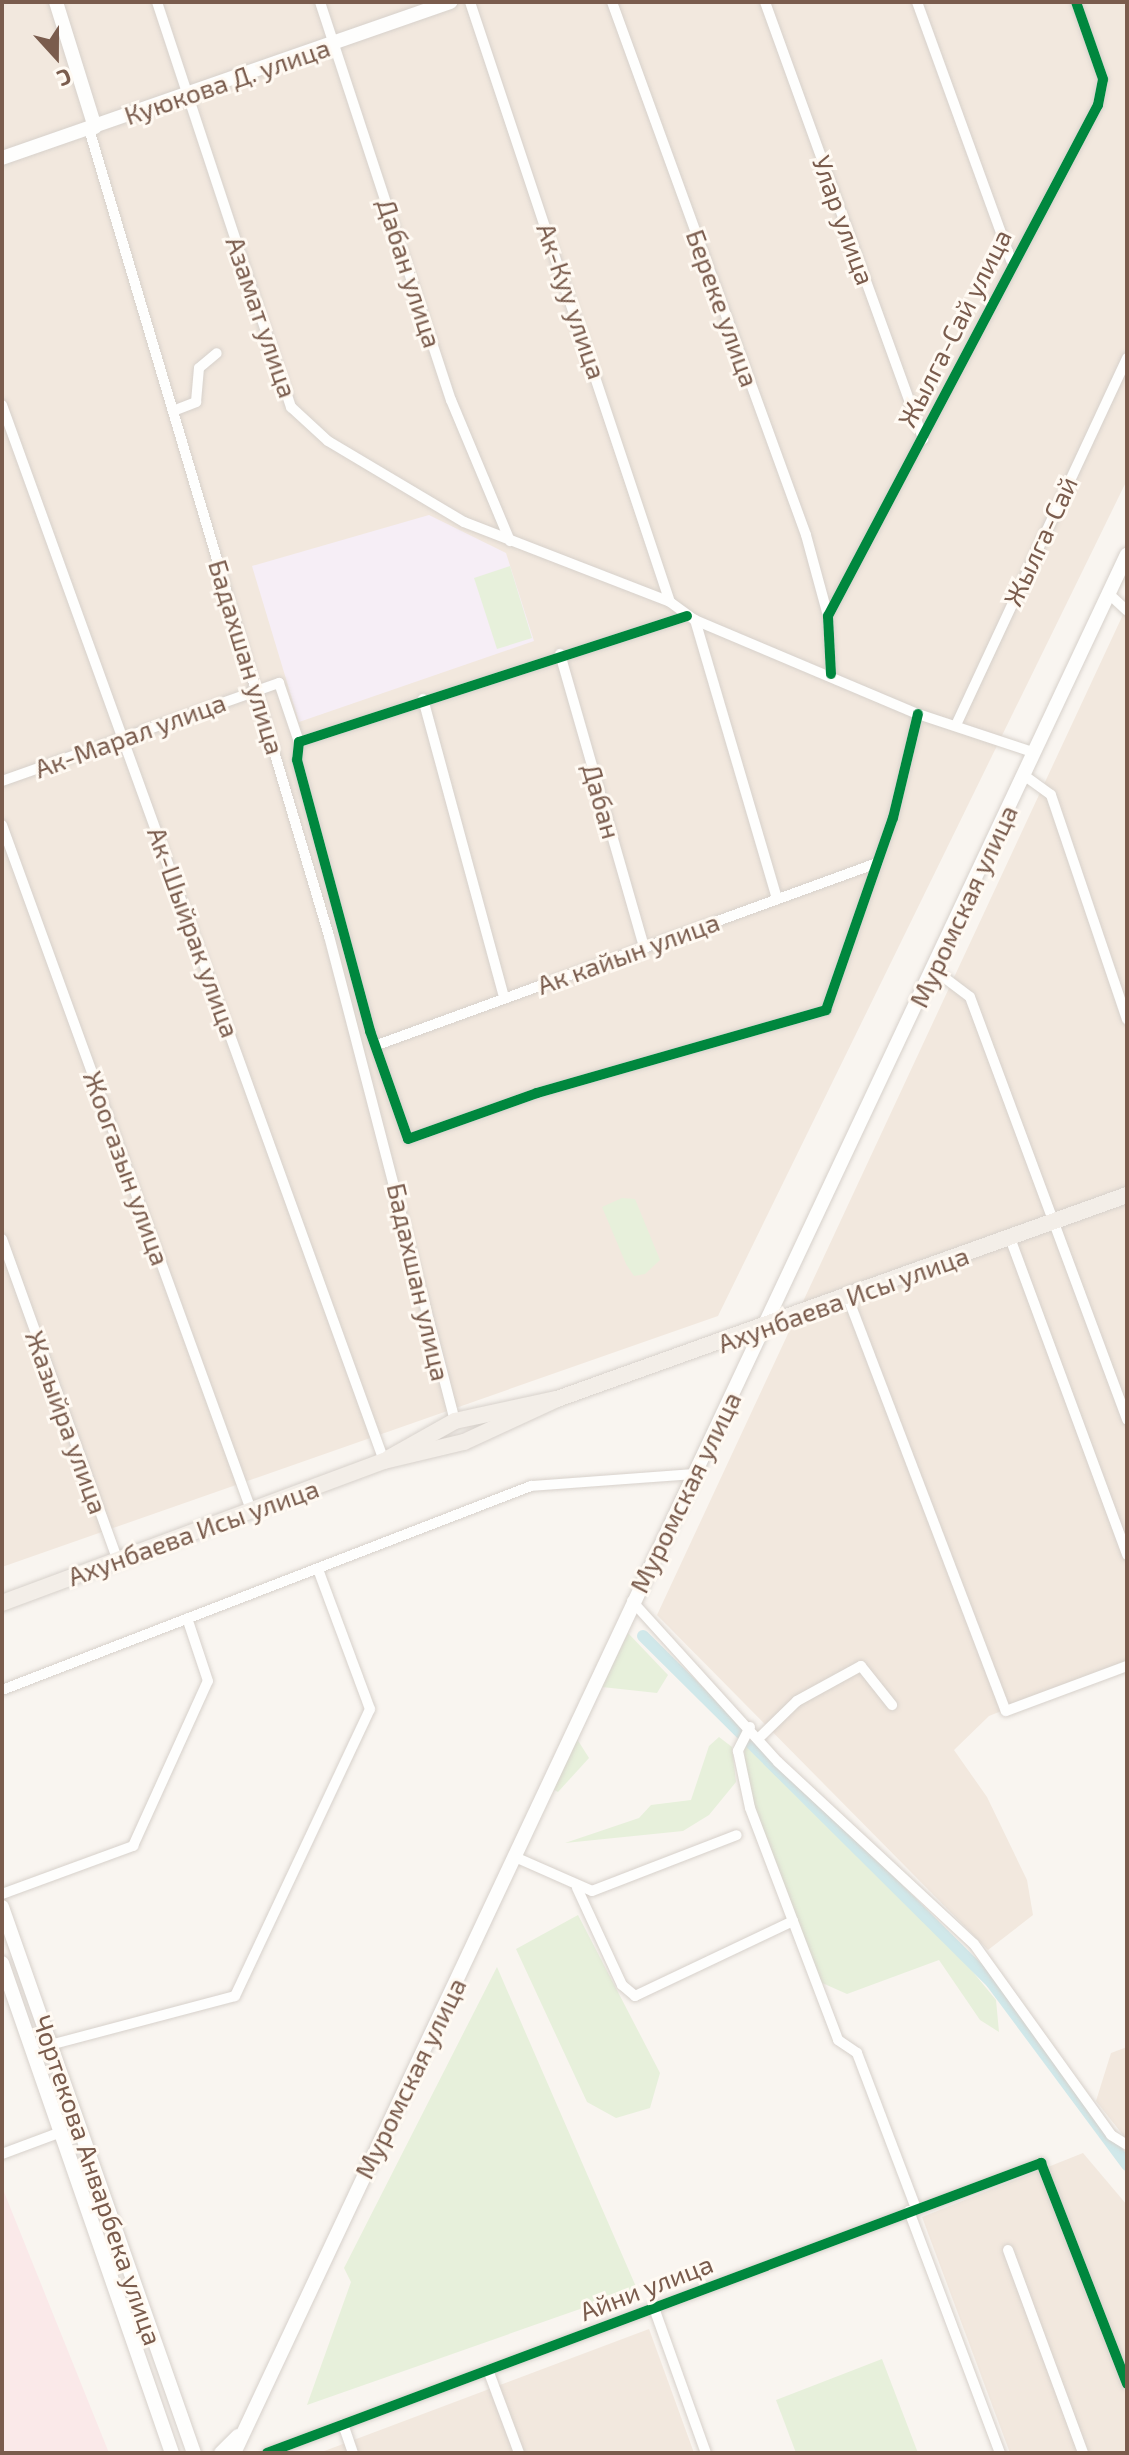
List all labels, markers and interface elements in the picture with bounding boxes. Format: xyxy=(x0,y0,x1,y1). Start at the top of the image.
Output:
north arrow xyxy=(16,16,96,96)
street label: Куюкова Д. улица xyxy=(120,31,334,131)
text: С xyxy=(54,64,75,93)
street label: Улар улица xyxy=(806,151,882,289)
street label: Дабан улица xyxy=(371,194,449,352)
street label: Ак-Куу улица xyxy=(531,219,613,383)
street label: Жылга-Сай улица xyxy=(891,224,1017,432)
street label: Береке улица xyxy=(680,225,766,391)
street label: Азамат улица xyxy=(220,232,304,402)
street label: Жылга-Сай xyxy=(996,471,1084,611)
street label: Бадахшан улица xyxy=(203,556,291,758)
street label: Ак-Марал улица xyxy=(30,686,230,784)
street label: Дабан xyxy=(576,760,628,842)
street label: Муромская улица xyxy=(902,800,1024,1012)
street label: Ак-Шыйрак улица xyxy=(141,823,247,1041)
street label: Ак кайын улица xyxy=(533,906,723,1000)
street label: Жоогазын улица xyxy=(77,1067,177,1269)
street label: Бадахшан улица xyxy=(381,1180,457,1384)
street label: Ахунбаева Исы улица xyxy=(713,1239,973,1359)
street label: Жазыйра улица xyxy=(19,1326,115,1518)
street label: Муромская улица xyxy=(623,1386,747,1598)
street label: Ахунбаева Исы улица xyxy=(63,1472,323,1592)
street label: Муромская улица xyxy=(348,1972,472,2184)
street label: Чортекова Анварбека улица xyxy=(27,2011,169,2349)
street label: Айни улица xyxy=(575,2247,717,2327)

